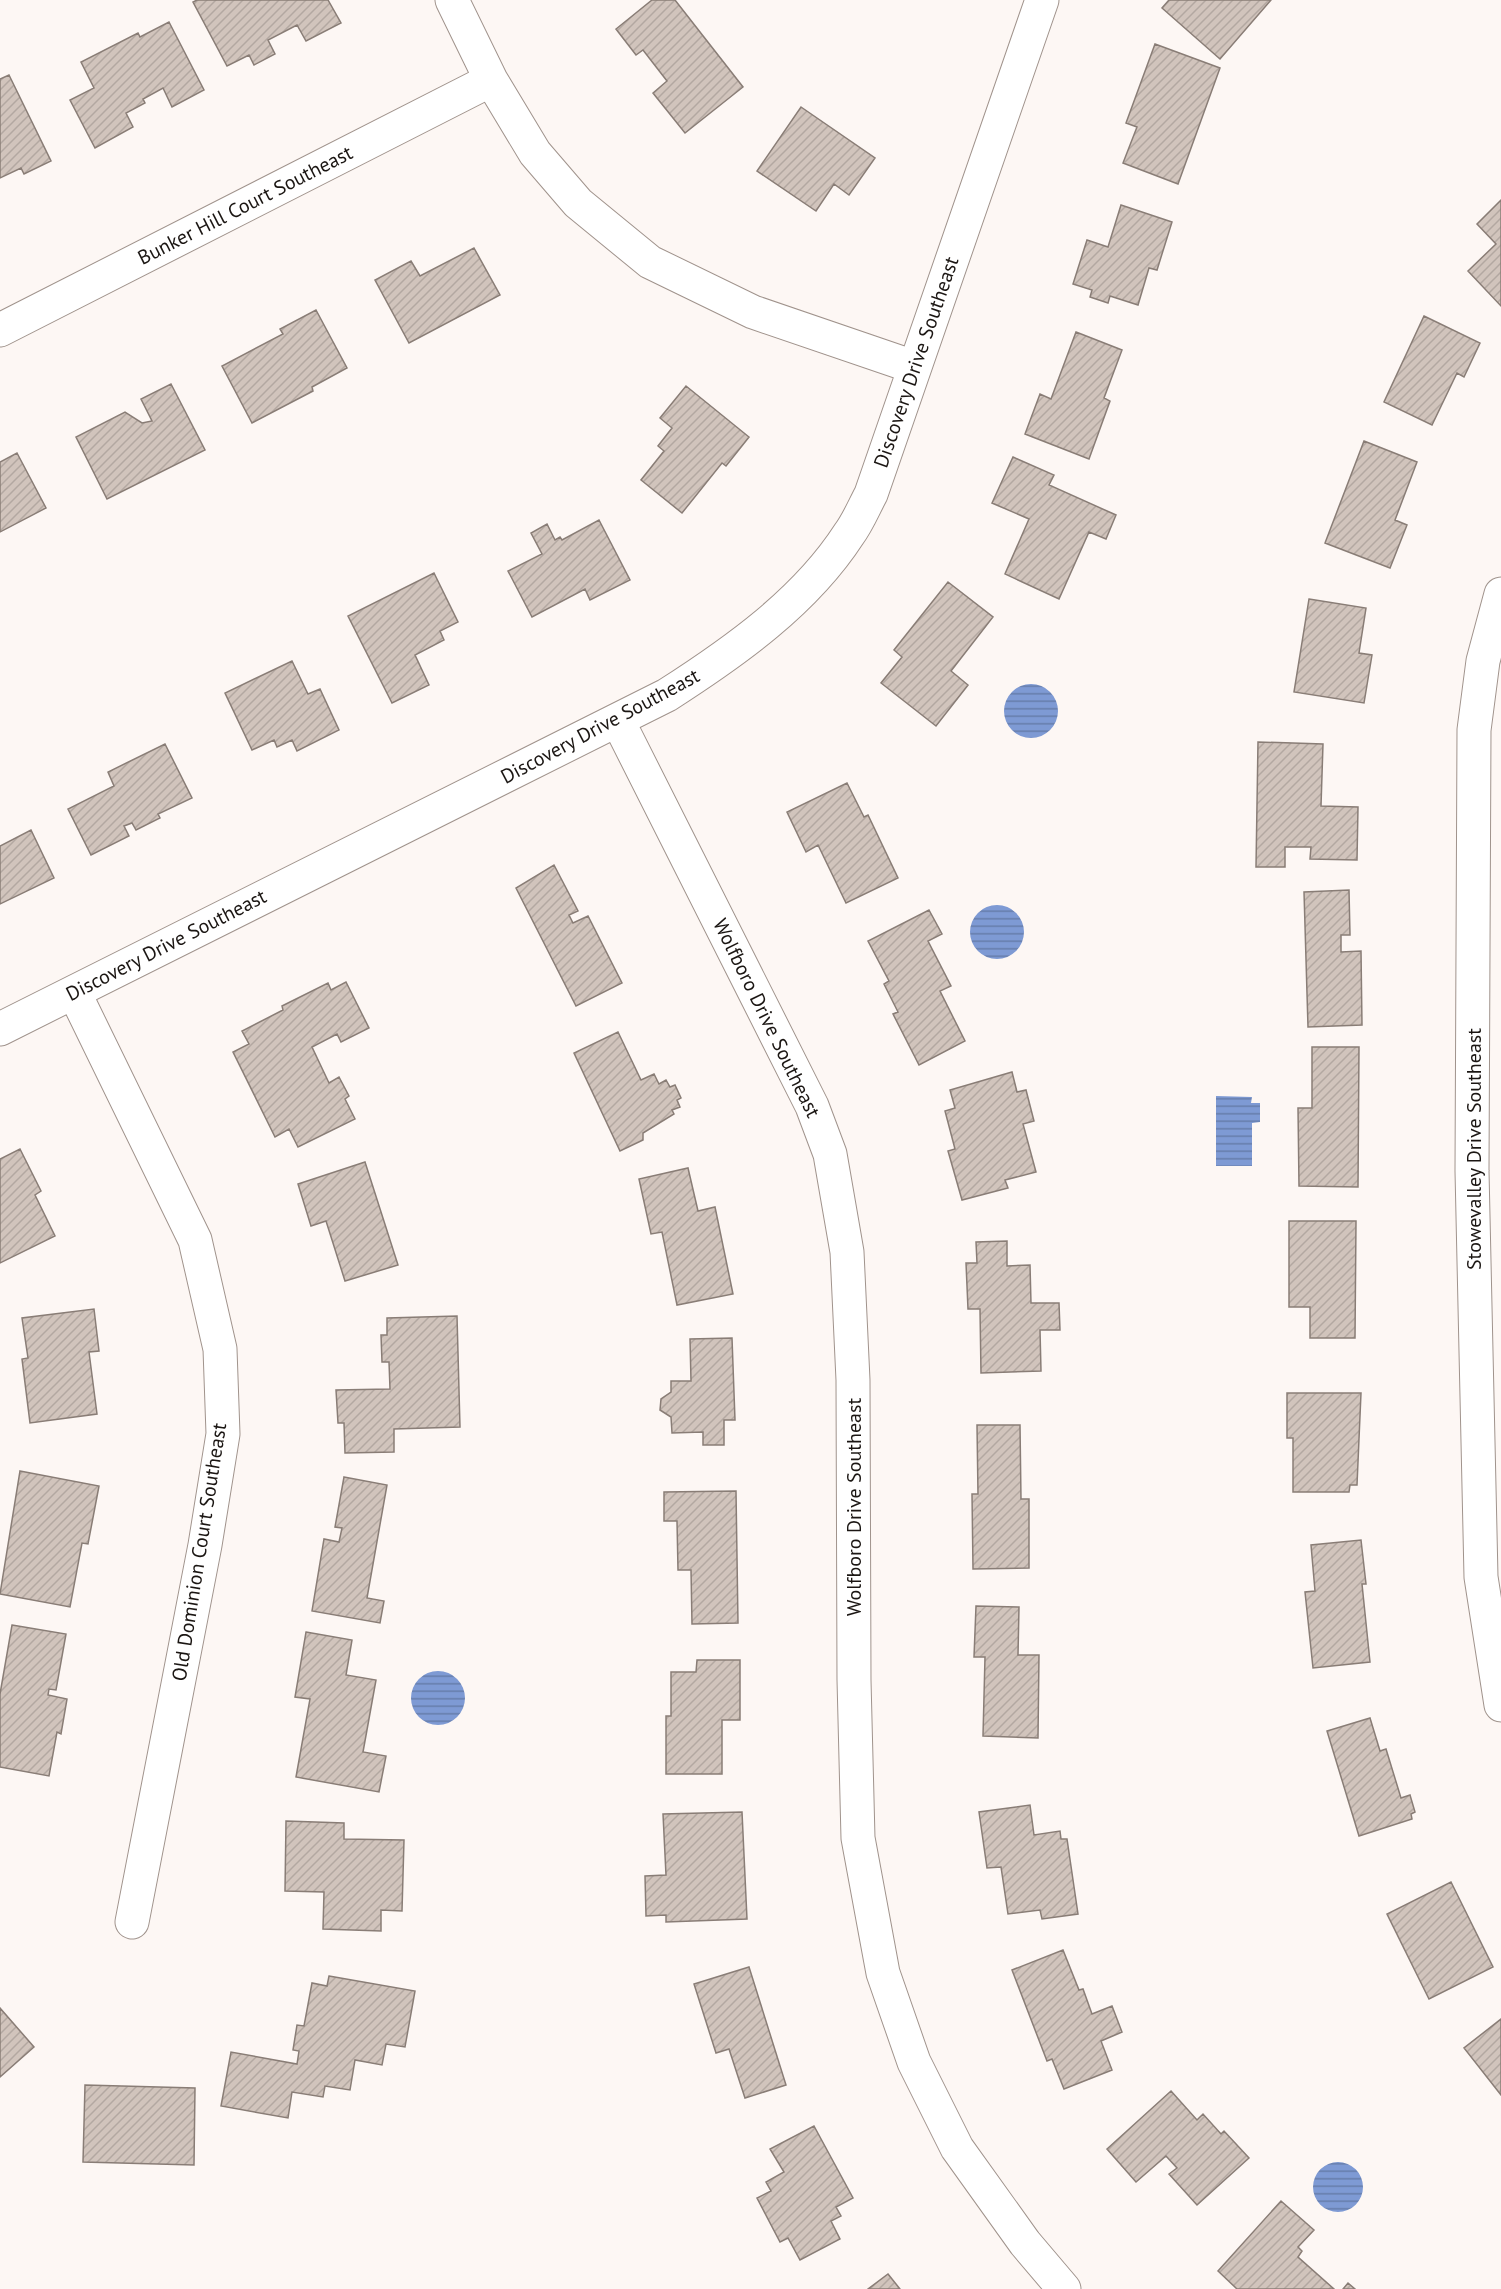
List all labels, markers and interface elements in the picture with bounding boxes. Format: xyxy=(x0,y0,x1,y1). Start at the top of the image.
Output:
street label: Bunker Hill Court Southeast xyxy=(133,139,357,271)
street label: Discovery Drive Southeast xyxy=(868,253,964,471)
street label: Discovery Drive Southeast xyxy=(496,662,704,789)
street label: Discovery Drive Southeast xyxy=(61,883,271,1007)
street label: Wolfboro Drive Southeast xyxy=(707,914,827,1122)
street label: Stowevalley Drive Southeast xyxy=(1461,1028,1487,1270)
street label: Wolfboro Drive Southeast xyxy=(841,1398,867,1616)
street label: Old Dominion Court Southeast xyxy=(166,1421,232,1683)

